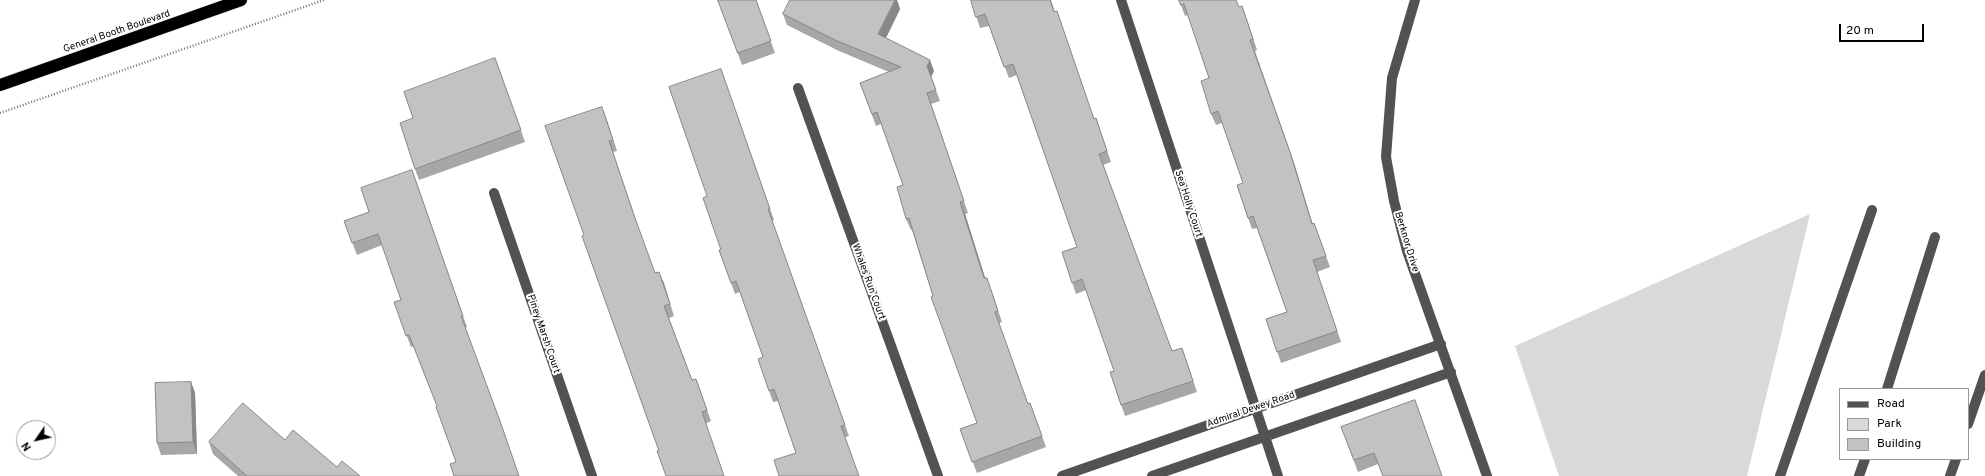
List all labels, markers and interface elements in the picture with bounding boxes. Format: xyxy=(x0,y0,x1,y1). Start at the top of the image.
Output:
street label: General Booth Boulevard xyxy=(62,8,172,56)
scale bar xyxy=(1841,16,1926,42)
text: 20 m xyxy=(1846,23,1874,39)
street label: Sea Holly Court xyxy=(1172,169,1204,239)
street label: Berknor Drive xyxy=(1391,210,1421,274)
street label: Whales Run Court xyxy=(849,242,887,322)
street label: Piney Marsh Court xyxy=(524,293,562,375)
legend xyxy=(1839,388,1969,460)
street label: Admiral Dewey Road xyxy=(1205,389,1297,431)
text: Road xyxy=(1877,396,1905,412)
text: Park xyxy=(1877,416,1902,432)
north arrow xyxy=(16,420,56,460)
text: Building xyxy=(1877,436,1921,452)
text: N xyxy=(19,439,35,453)

